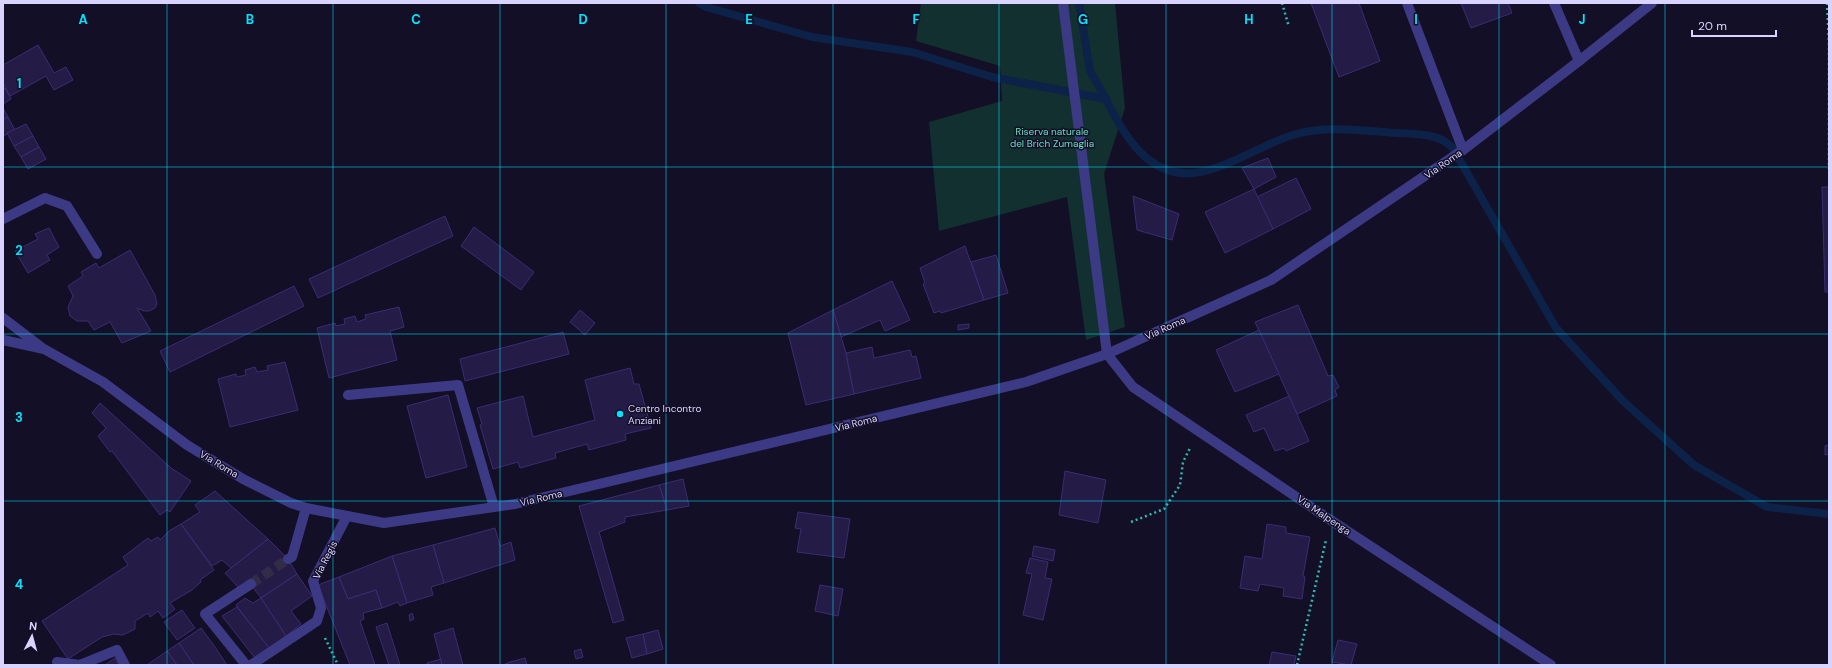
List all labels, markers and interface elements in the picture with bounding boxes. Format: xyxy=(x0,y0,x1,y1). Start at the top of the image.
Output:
text: A xyxy=(78,11,88,28)
text: B xyxy=(246,11,254,28)
text: C xyxy=(411,11,421,28)
text: D xyxy=(578,11,588,28)
text: E xyxy=(745,11,753,28)
text: F xyxy=(912,11,920,28)
text: G xyxy=(1078,11,1088,28)
text: H xyxy=(1244,11,1254,28)
text: I xyxy=(1414,11,1418,28)
text: J xyxy=(1578,11,1586,28)
scale bar xyxy=(1692,12,1776,38)
text: 20 m xyxy=(1698,18,1727,34)
text: 1 xyxy=(17,75,21,92)
park label: Riserva naturale del Brich Zumaglia xyxy=(1010,125,1094,150)
street label: Via Roma xyxy=(1422,146,1464,182)
text: 2 xyxy=(15,242,23,259)
street label: Via Roma xyxy=(1143,313,1187,343)
place label: Centro Incontro Anziani xyxy=(628,402,702,427)
text: 3 xyxy=(15,409,23,426)
marker: Centro Incontro Anziani xyxy=(615,409,625,419)
street label: Via Roma xyxy=(834,411,878,435)
street label: Via Roma xyxy=(197,447,241,481)
street label: Via Roma xyxy=(519,487,563,509)
street label: Via Malpenga xyxy=(1295,492,1353,538)
street label: Via Regis xyxy=(310,539,340,581)
text: 4 xyxy=(15,576,23,593)
north arrow xyxy=(12,616,52,656)
text: N xyxy=(28,619,38,633)

